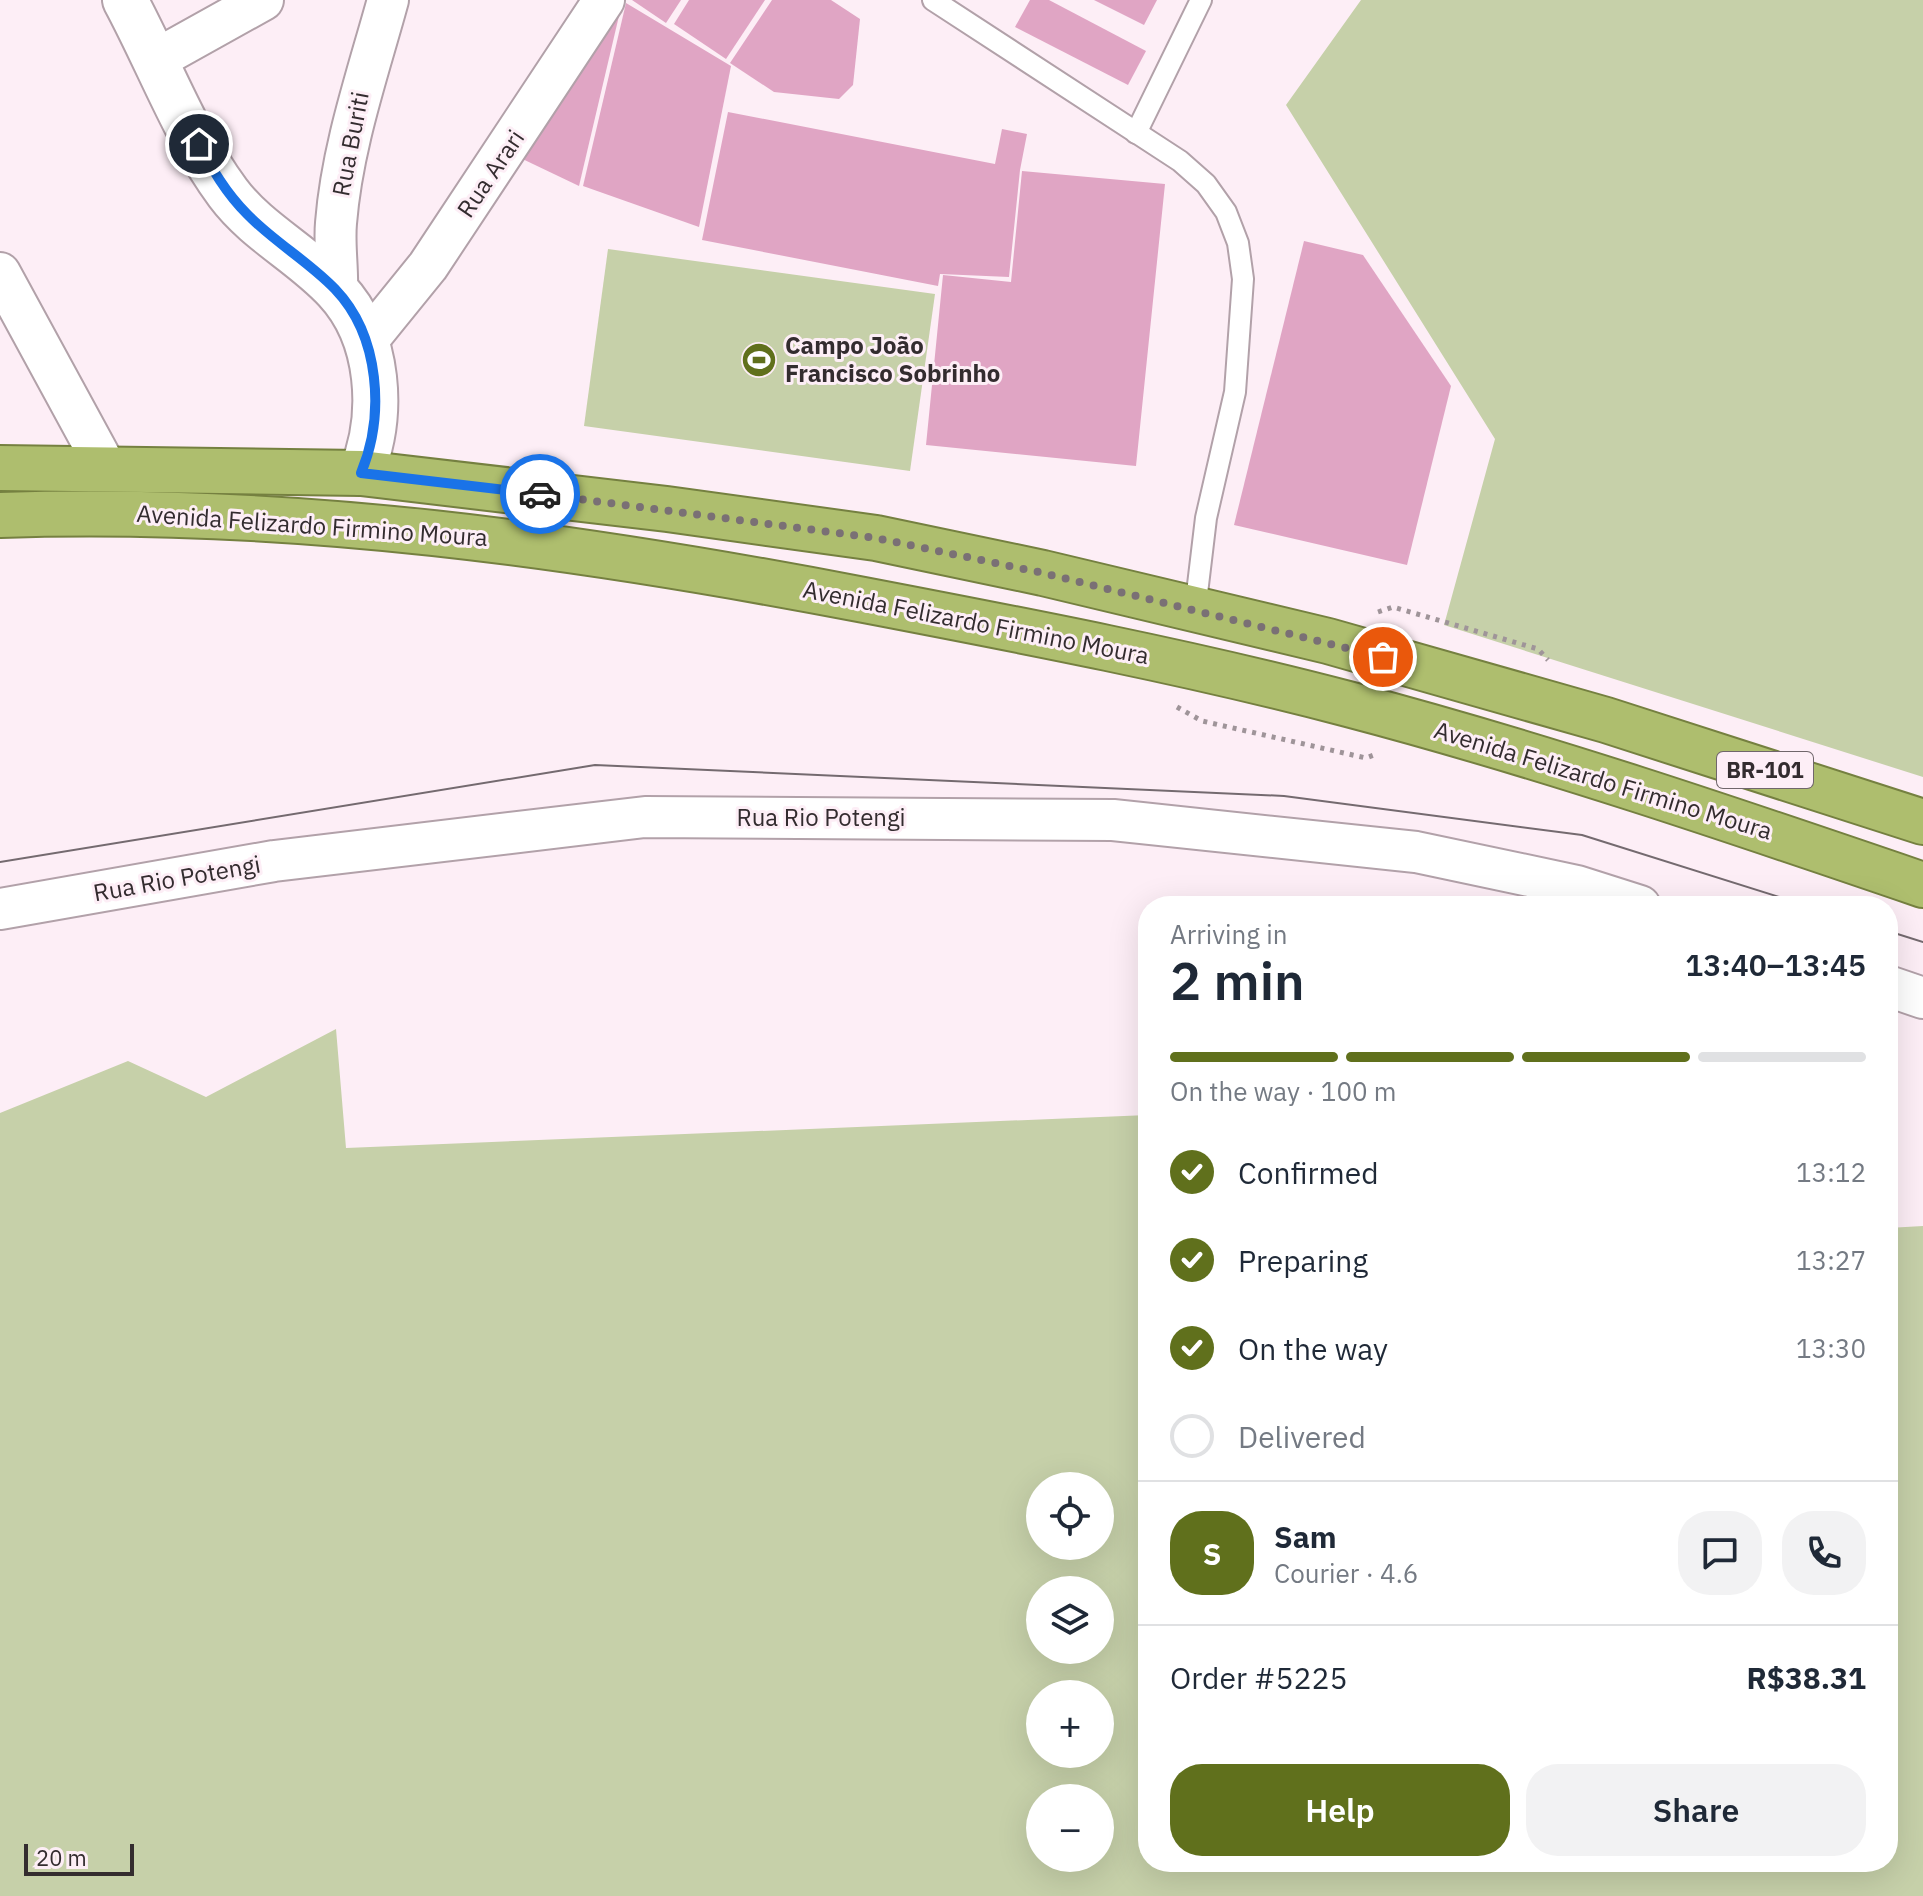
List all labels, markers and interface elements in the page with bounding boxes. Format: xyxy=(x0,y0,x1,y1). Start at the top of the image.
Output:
street label: Rua Buriti xyxy=(324,89,376,199)
pin xyxy=(165,110,233,178)
icon: home xyxy=(177,122,221,166)
street label: Rua Arari xyxy=(449,123,531,224)
place label: Campo João Francisco Sobrinho xyxy=(785,329,1000,389)
sports icon: Campo João Francisco Sobrinho xyxy=(740,341,778,379)
courier xyxy=(500,454,580,534)
icon: car xyxy=(518,472,562,516)
street label: Avenida Felizardo Firmino Moura xyxy=(135,497,489,553)
street label: Avenida Felizardo Firmino Moura xyxy=(800,573,1152,671)
pin xyxy=(1349,623,1417,691)
icon: bag xyxy=(1361,635,1405,679)
street label: Avenida Felizardo Firmino Moura xyxy=(1430,713,1776,847)
road number: BR-101 xyxy=(1717,752,1813,788)
street label: Rua Rio Potengi xyxy=(736,801,906,833)
street label: Rua Rio Potengi xyxy=(91,848,263,908)
text: Arriving in xyxy=(1170,917,1287,951)
text: 13:40–13:45 xyxy=(1685,945,1866,984)
text: 2 min xyxy=(1170,947,1305,1014)
text: On the way · 100 m xyxy=(1170,1074,1396,1108)
icon: check xyxy=(1170,1150,1214,1194)
text: Confirmed xyxy=(1238,1153,1379,1192)
text: 13:12 xyxy=(1796,1155,1866,1189)
icon: check xyxy=(1170,1238,1214,1282)
text: Preparing xyxy=(1238,1241,1368,1280)
text: 13:27 xyxy=(1796,1243,1866,1277)
icon: check xyxy=(1170,1326,1214,1370)
text: On the way xyxy=(1238,1329,1388,1368)
text: 13:30 xyxy=(1796,1331,1866,1365)
text: Delivered xyxy=(1238,1417,1366,1456)
map controls xyxy=(1026,1472,1114,1872)
button: locate xyxy=(1026,1472,1114,1560)
button: chat xyxy=(1678,1511,1762,1595)
button: phone xyxy=(1782,1511,1866,1595)
text: Sam xyxy=(1274,1517,1337,1556)
text: S xyxy=(1203,1534,1221,1573)
text: Courier · 4.6 xyxy=(1274,1556,1418,1590)
button: layers xyxy=(1026,1576,1114,1664)
text: Order #5225 xyxy=(1170,1658,1347,1697)
text: R$38.31 xyxy=(1746,1658,1866,1697)
button: + xyxy=(1026,1680,1114,1768)
button: Help xyxy=(1170,1764,1510,1856)
button: Share xyxy=(1526,1764,1866,1856)
button: − xyxy=(1026,1784,1114,1872)
scale bar xyxy=(24,1840,134,1876)
text: 20 m xyxy=(36,1843,87,1872)

